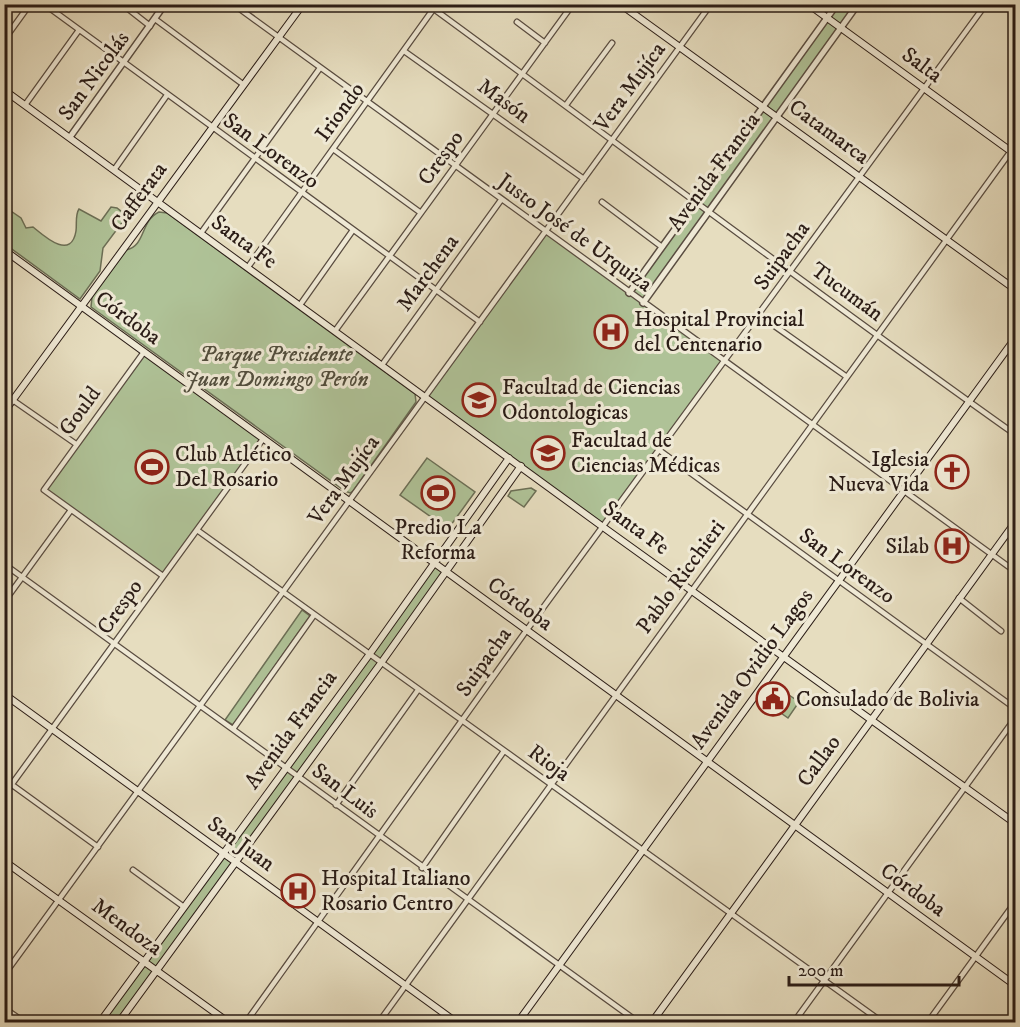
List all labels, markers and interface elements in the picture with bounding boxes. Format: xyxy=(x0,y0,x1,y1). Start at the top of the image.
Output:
street label: San Nicolás xyxy=(53,26,135,126)
street label: Vera Mujíca xyxy=(588,36,672,138)
street label: Salta xyxy=(896,41,948,89)
street label: Masón xyxy=(472,73,536,130)
street label: Iriondo xyxy=(309,77,371,147)
street label: Catamarca xyxy=(783,94,875,171)
street label: San Lorenzo xyxy=(218,107,324,195)
street label: Avenida Francia xyxy=(662,107,767,237)
street label: Crespo xyxy=(412,125,470,191)
street label: Cafferata xyxy=(105,156,174,237)
street label: Justo José de Urquiza xyxy=(491,167,658,298)
street label: Santa Fe xyxy=(206,209,282,275)
street label: Suipacha xyxy=(748,216,816,296)
street label: Marchena xyxy=(391,229,465,317)
street label: Tucumán xyxy=(805,257,889,328)
street label: Córdoba xyxy=(90,285,167,351)
place label: Hospital Provincial del Centenario xyxy=(634,306,804,358)
hospital icon: Hospital Provincial del Centenario xyxy=(593,314,629,350)
park label: Parque Presidente Juan Domingo Perón xyxy=(184,341,368,393)
place label: Facultad de Ciencias Odontologicas xyxy=(502,374,680,426)
street label: Gould xyxy=(53,381,107,441)
school or university icon: Facultad de Ciencias Odontologicas xyxy=(461,382,497,418)
place label: Facultad de Ciencias Médicas xyxy=(571,427,720,479)
street label: Vera Mujíca xyxy=(302,429,386,531)
school or university icon: Facultad de Ciencias Médicas xyxy=(530,435,566,471)
place label: Club Atlético Del Rosario xyxy=(175,441,291,493)
place label: Iglesia Nueva Vida xyxy=(828,446,930,498)
sports icon: Club Atlético Del Rosario xyxy=(134,449,170,485)
church icon: Iglesia Nueva Vida xyxy=(934,454,970,490)
sports icon: Predio La Reforma xyxy=(420,475,456,511)
street label: Santa Fe xyxy=(598,495,674,561)
place label: Predio La Reforma xyxy=(394,514,482,566)
street label: Pablo Ricchieri xyxy=(631,515,731,639)
street label: San Lorenzo xyxy=(794,522,900,610)
hospital icon: Silab xyxy=(934,528,970,564)
place label: Silab xyxy=(886,533,929,560)
street label: Córdoba xyxy=(482,571,559,637)
street label: Crespo xyxy=(91,574,149,640)
street label: Avenida Ovidio Lagos xyxy=(685,584,819,754)
street label: Suipacha xyxy=(450,622,518,702)
street label: Avenida Francia xyxy=(239,665,344,795)
public building icon: Consulado de Bolivia xyxy=(755,681,791,717)
place label: Consulado de Bolivia xyxy=(796,686,980,713)
street label: Callao xyxy=(791,730,847,792)
street label: Rioja xyxy=(523,739,576,788)
street label: San Luis xyxy=(306,757,384,825)
street label: San Juan xyxy=(202,810,280,878)
street label: Córdoba xyxy=(875,857,952,923)
place label: Hospital Italiano Rosario Centro xyxy=(321,865,470,917)
hospital icon: Hospital Italiano Rosario Centro xyxy=(280,873,316,909)
street label: Mendoza xyxy=(86,892,168,962)
scale bar xyxy=(789,949,958,987)
text: 200 m xyxy=(798,960,844,982)

